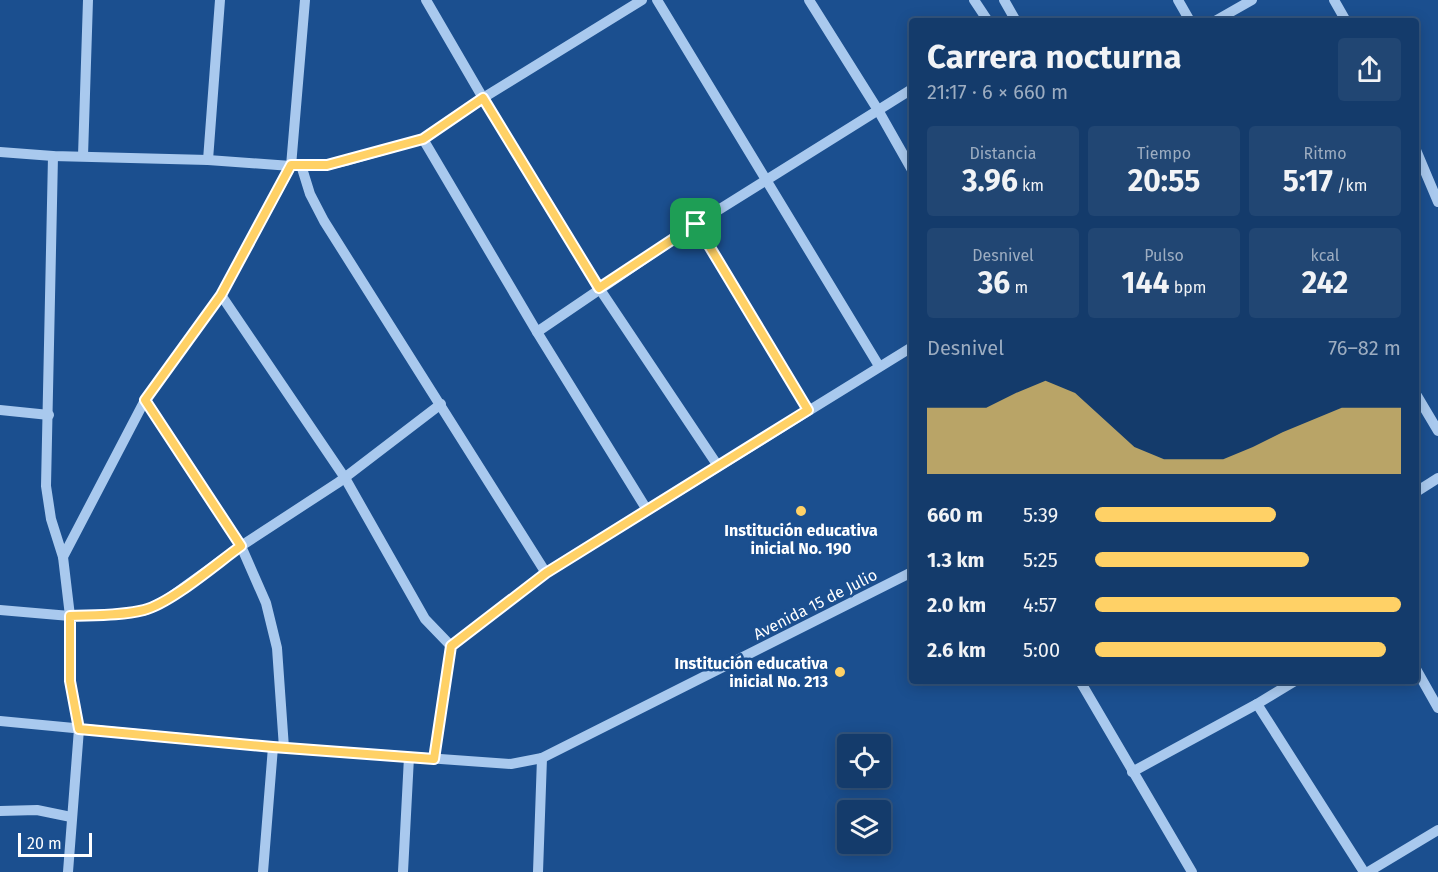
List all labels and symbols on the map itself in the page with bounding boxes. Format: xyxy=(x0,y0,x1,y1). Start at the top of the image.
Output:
pin xyxy=(670,198,721,249)
marker: Institución educativa inicial No. 190 xyxy=(794,504,808,518)
place label: Institución educativa inicial No. 190 xyxy=(724,521,878,558)
street label: Avenida 15 de Julio xyxy=(750,565,880,644)
place label: Institución educativa inicial No. 213 xyxy=(675,654,828,691)
marker: Institución educativa inicial No. 213 xyxy=(833,665,847,679)
scale bar xyxy=(18,830,92,858)

